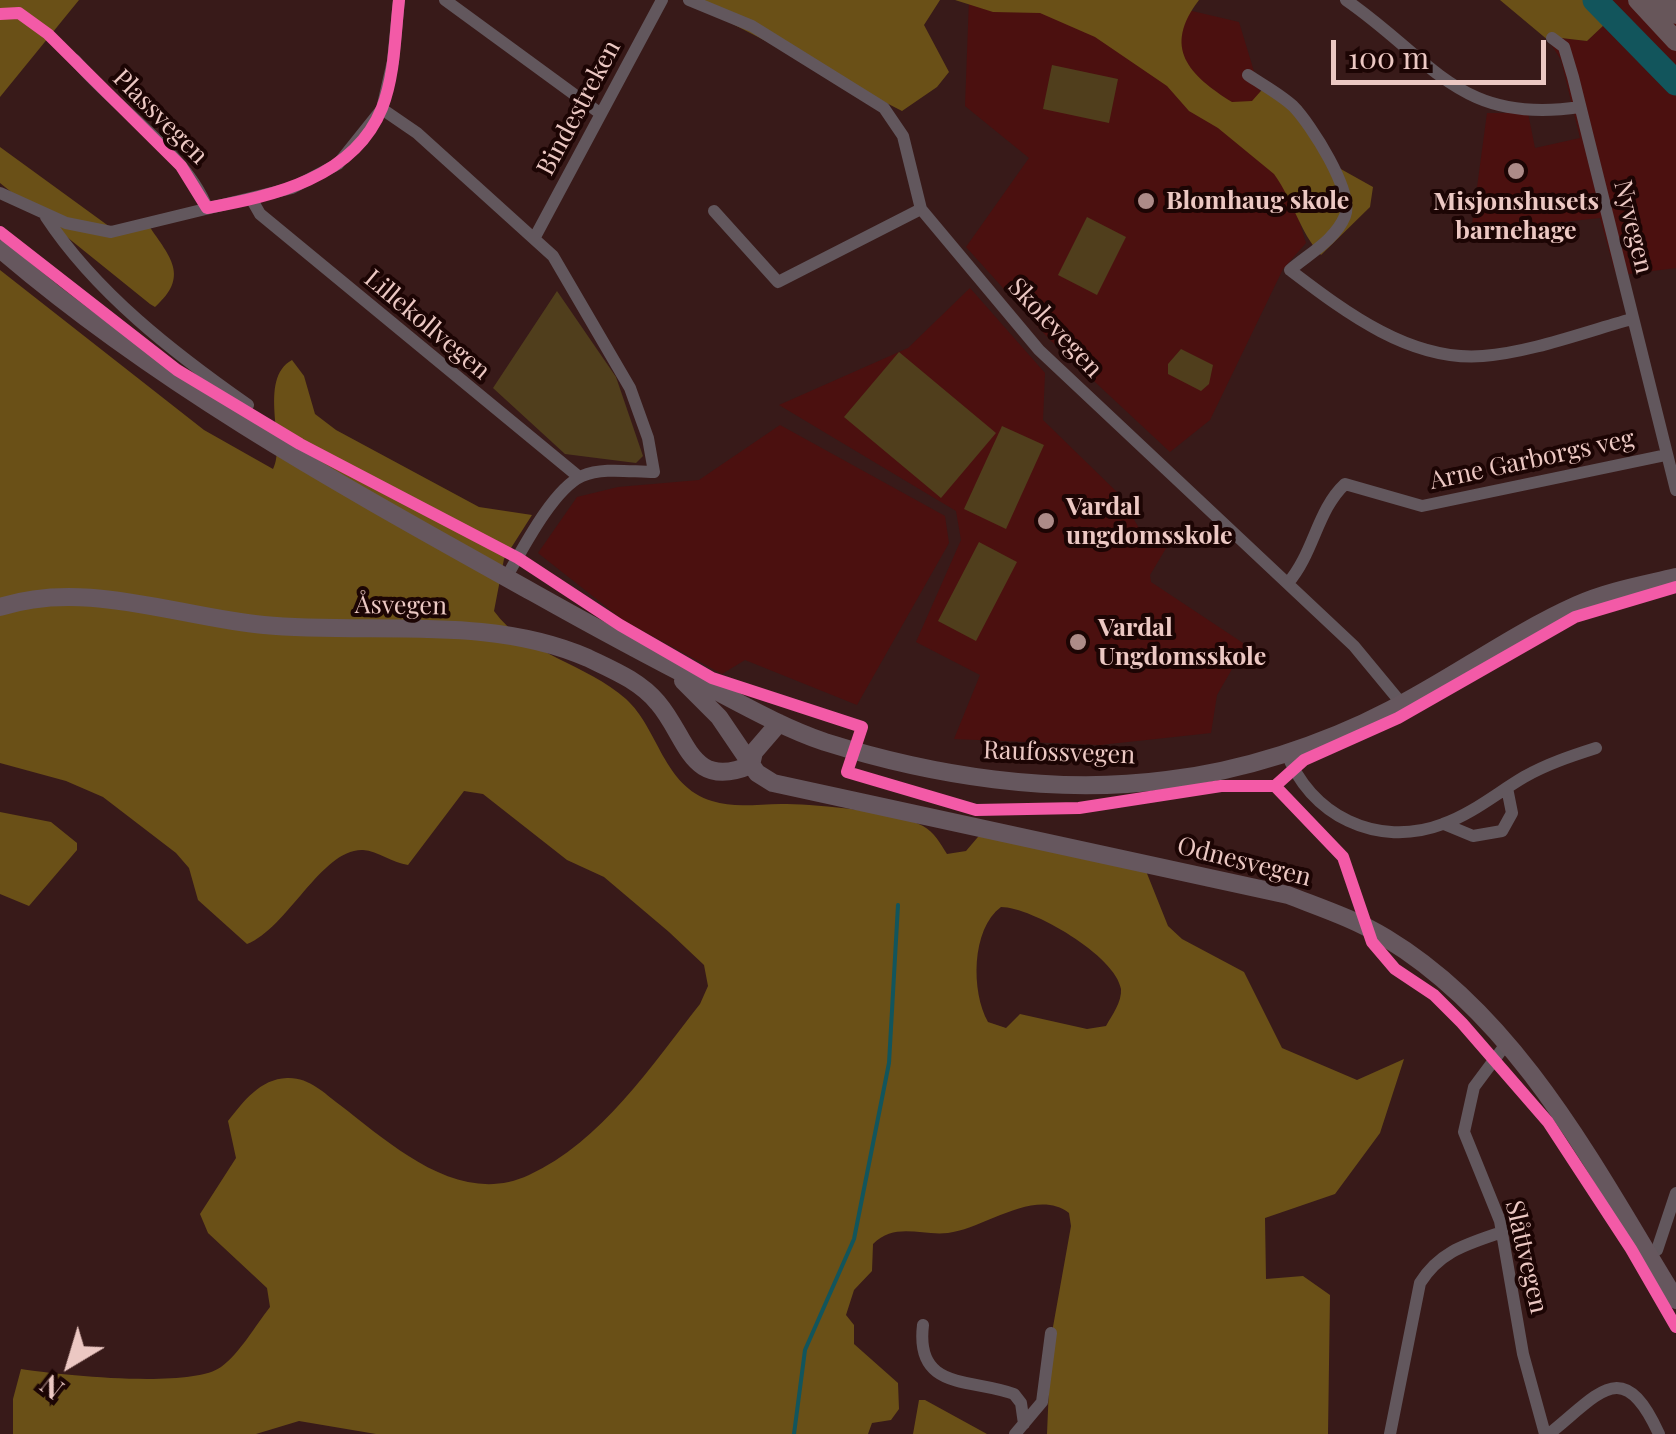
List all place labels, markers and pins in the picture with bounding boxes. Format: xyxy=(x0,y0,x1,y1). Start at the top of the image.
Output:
marker: Misjonshusets barnehage xyxy=(1505,160,1527,182)
place label: Blomhaug skole xyxy=(1166,186,1349,216)
place label: Misjonshusets barnehage xyxy=(1433,187,1599,246)
marker: Blomhaug skole xyxy=(1135,190,1157,212)
place label: Vardal ungdomsskole xyxy=(1066,492,1233,551)
marker: Vardal ungdomsskole xyxy=(1035,510,1057,532)
place label: Vardal Ungdomsskole xyxy=(1098,613,1266,672)
marker: Vardal Ungdomsskole xyxy=(1067,631,1089,653)

